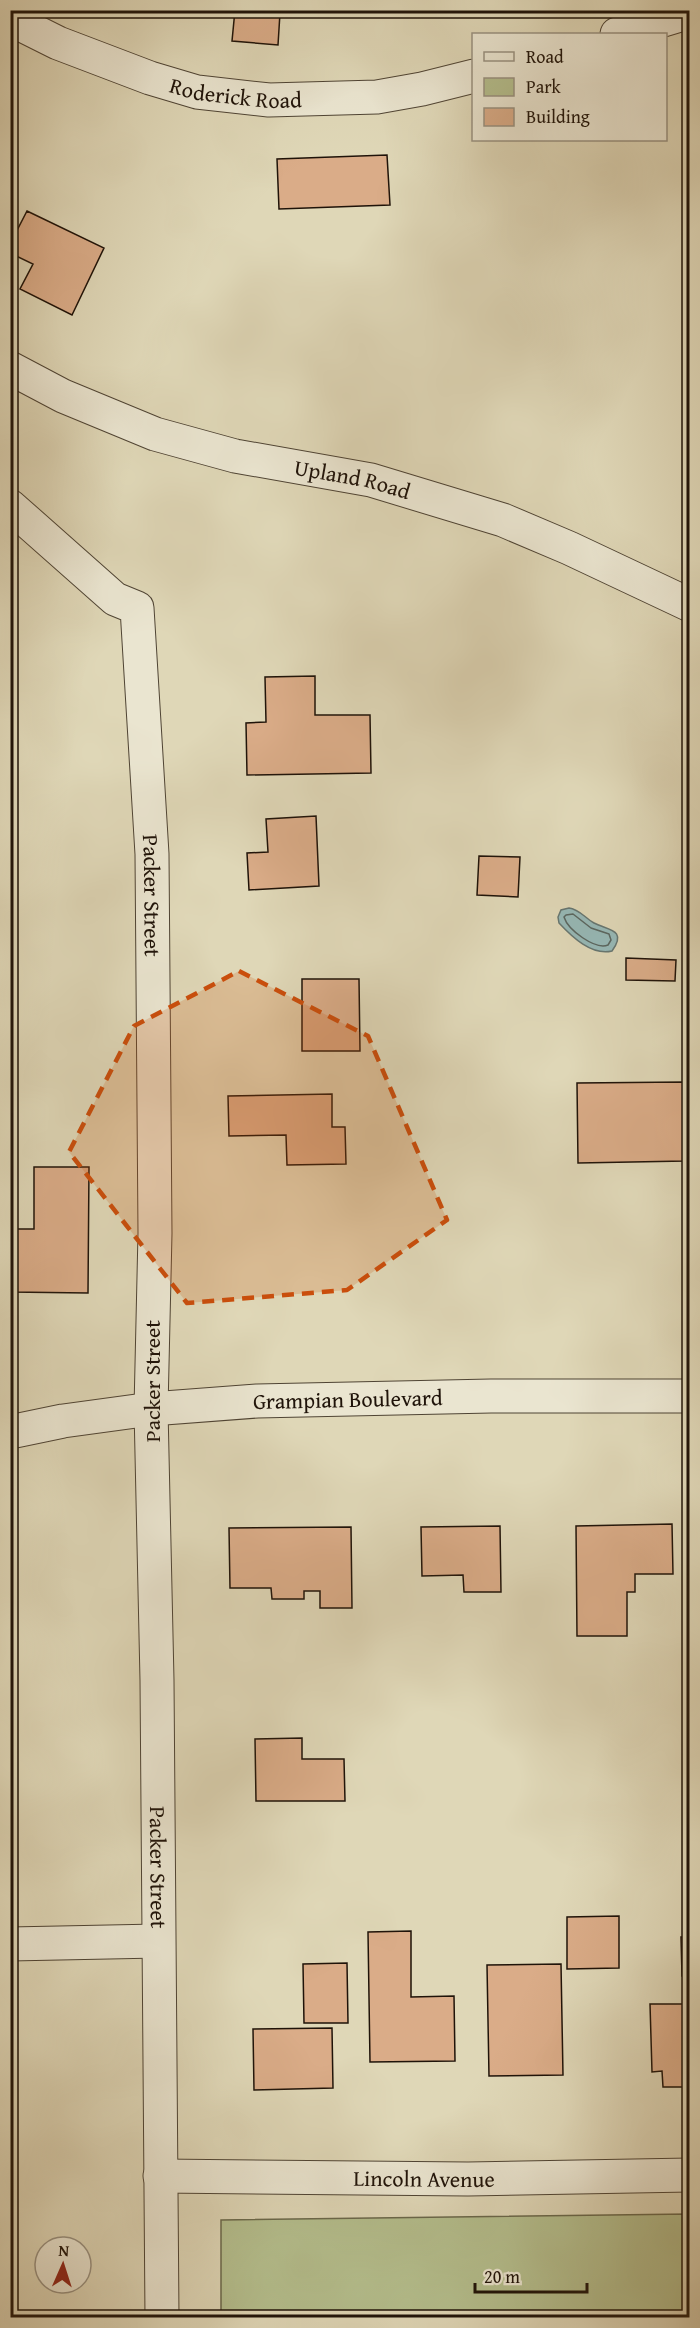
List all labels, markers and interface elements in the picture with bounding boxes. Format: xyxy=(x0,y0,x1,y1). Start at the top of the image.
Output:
legend xyxy=(472,33,667,141)
text: Road xyxy=(526,43,564,70)
street label: Roderick Road xyxy=(166,69,302,116)
text: Park xyxy=(526,73,562,100)
text: Building xyxy=(526,103,590,130)
street label: Upland Road xyxy=(292,451,415,507)
street label: Packer Street xyxy=(135,833,169,957)
street label: Packer Street xyxy=(136,1320,168,1442)
street label: Grampian Boulevard xyxy=(253,1381,443,1417)
street label: Packer Street xyxy=(142,1806,175,1929)
street label: Lincoln Avenue xyxy=(353,2162,495,2195)
north arrow xyxy=(33,2235,93,2295)
text: N xyxy=(58,2238,70,2262)
scale bar xyxy=(475,2256,588,2294)
text: 20 m xyxy=(484,2263,520,2290)

